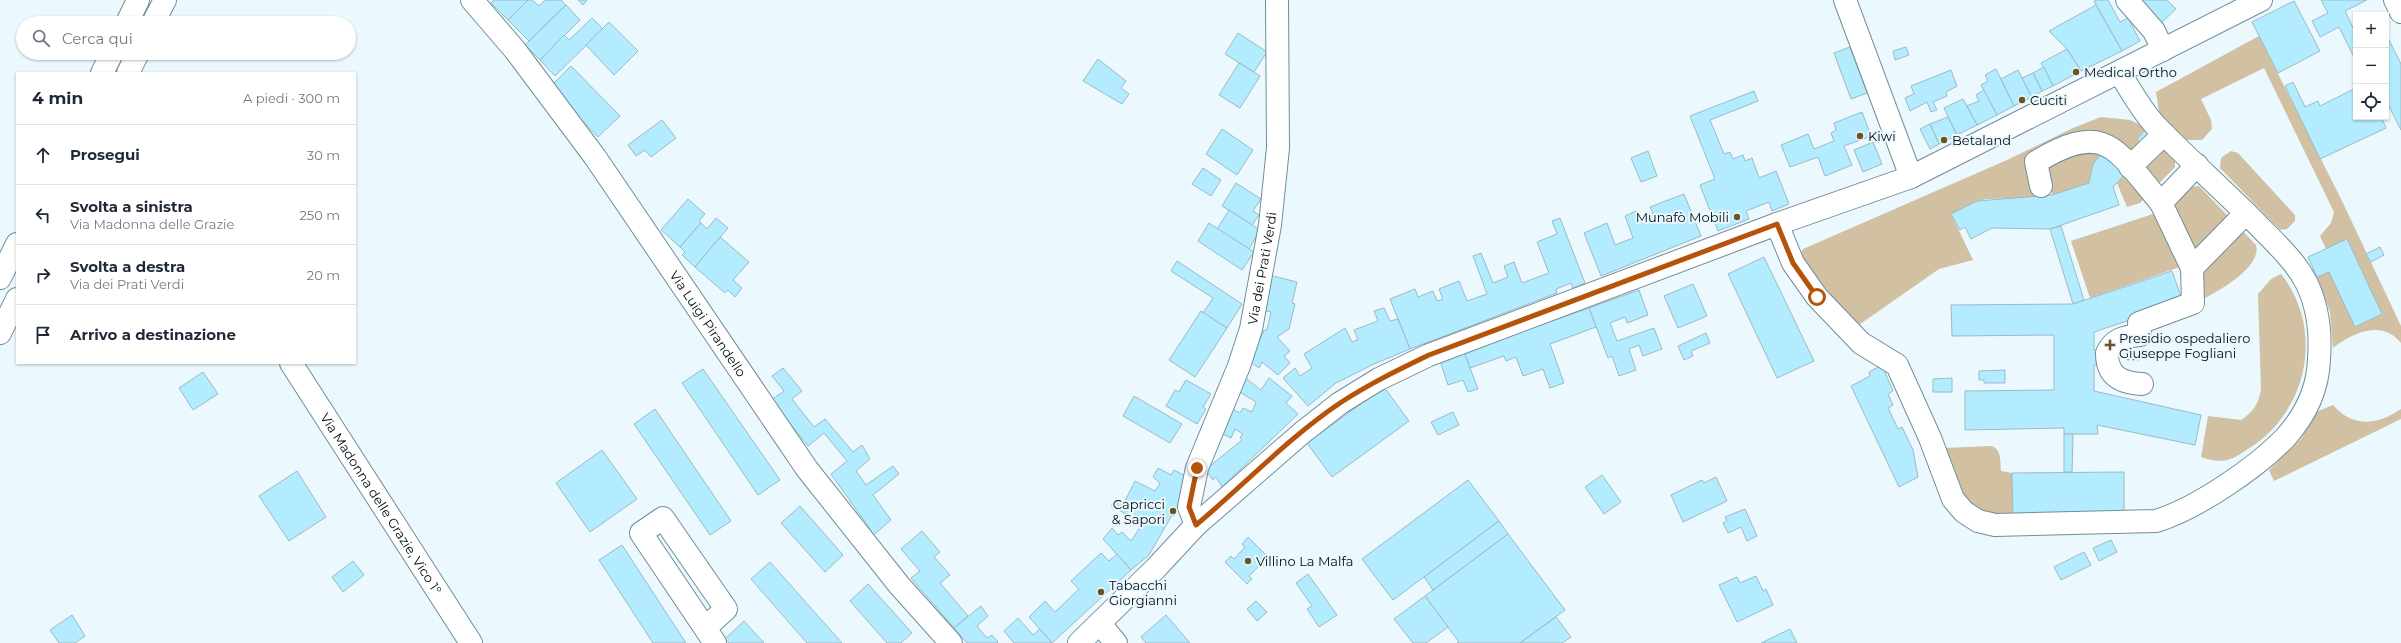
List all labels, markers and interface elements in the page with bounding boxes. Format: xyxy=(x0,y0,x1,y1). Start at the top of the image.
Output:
map controls xyxy=(2353,12,2389,120)
button: + xyxy=(2353,12,2389,48)
search box xyxy=(16,16,356,60)
icon: search xyxy=(30,27,52,49)
text: Cerca qui xyxy=(62,29,133,48)
button: − xyxy=(2353,48,2389,84)
place label: Medical Ortho xyxy=(2084,64,2177,80)
marker: Medical Ortho xyxy=(2071,67,2081,77)
button: locate xyxy=(2353,84,2389,120)
text: 4 min xyxy=(32,88,83,108)
text: A piedi · 300 m xyxy=(243,90,340,106)
place label: Cuciti xyxy=(2030,92,2067,108)
marker: Cuciti xyxy=(2017,95,2027,105)
place label: Kiwi xyxy=(1868,128,1896,144)
marker: Kiwi xyxy=(1855,131,1865,141)
place label: Betaland xyxy=(1952,132,2011,148)
marker: Betaland xyxy=(1939,135,1949,145)
icon: ahead xyxy=(32,144,54,166)
text: Prosegui xyxy=(70,145,140,164)
text: 30 m xyxy=(307,147,340,163)
text: Svolta a sinistra xyxy=(70,197,193,216)
icon: left xyxy=(32,204,54,226)
text: 250 m xyxy=(299,207,340,223)
place label: Munafò Mobili xyxy=(1636,209,1729,225)
street label: Via dei Prati Verdi xyxy=(1244,211,1279,326)
marker: Munafò Mobili xyxy=(1732,212,1742,222)
text: Via Madonna delle Grazie xyxy=(70,216,234,232)
text: Svolta a destra xyxy=(70,257,185,276)
icon: right xyxy=(32,264,54,286)
text: 20 m xyxy=(307,267,340,283)
street label: Via Luigi Pirandello xyxy=(667,267,750,380)
text: Via dei Prati Verdi xyxy=(70,276,184,292)
route start xyxy=(1808,288,1826,306)
icon: arrive xyxy=(32,324,54,346)
text: Arrivo a destinazione xyxy=(70,325,236,344)
place label: Presidio ospedaliero Giuseppe Fogliani xyxy=(2119,330,2250,361)
marker: Presidio ospedaliero Giuseppe Fogliani xyxy=(2104,339,2116,351)
street label: Via Madonna delle Grazie, Vico 1° xyxy=(317,410,445,597)
route end xyxy=(1188,459,1206,477)
place label: Capricci & Sapori xyxy=(1112,496,1165,527)
marker: Capricci & Sapori xyxy=(1168,506,1178,516)
place label: Villino La Malfa xyxy=(1256,553,1353,569)
marker: Villino La Malfa xyxy=(1243,556,1253,566)
place label: Tabacchi Giorgianni xyxy=(1109,577,1177,608)
marker: Tabacchi Giorgianni xyxy=(1096,587,1106,597)

